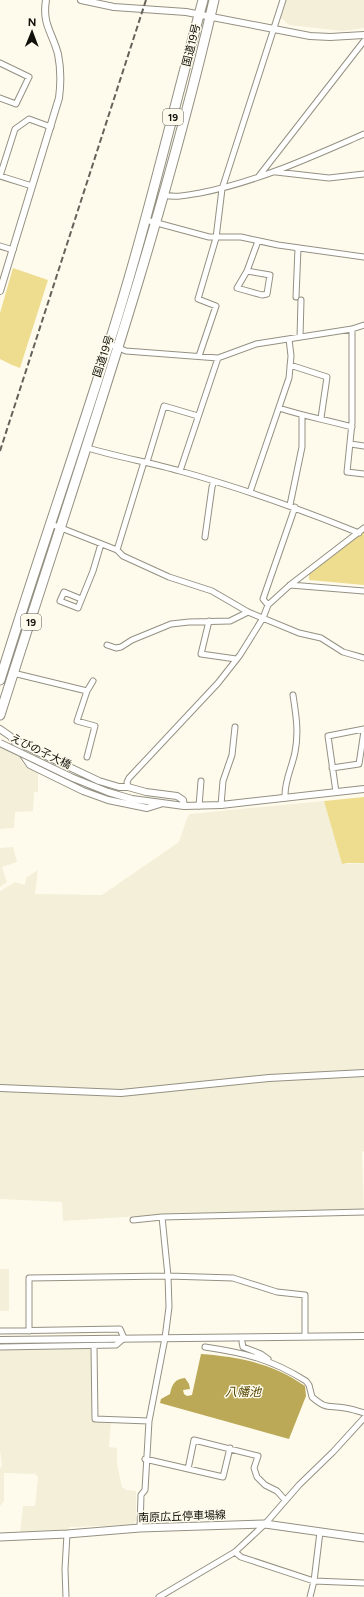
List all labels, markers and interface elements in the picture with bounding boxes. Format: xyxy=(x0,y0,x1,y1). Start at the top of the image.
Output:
north arrow xyxy=(12,12,52,52)
text: N xyxy=(28,16,37,29)
street label: 国道19号 xyxy=(180,22,203,68)
road number: 19 xyxy=(163,109,183,125)
street label: 国道19号 xyxy=(91,333,116,379)
road number: 19 xyxy=(21,614,41,630)
street label: えびの子大橋 xyxy=(8,731,73,772)
water label: 八幡池 xyxy=(225,1385,262,1399)
street label: 南原広丘停車場線 xyxy=(138,1508,226,1525)

